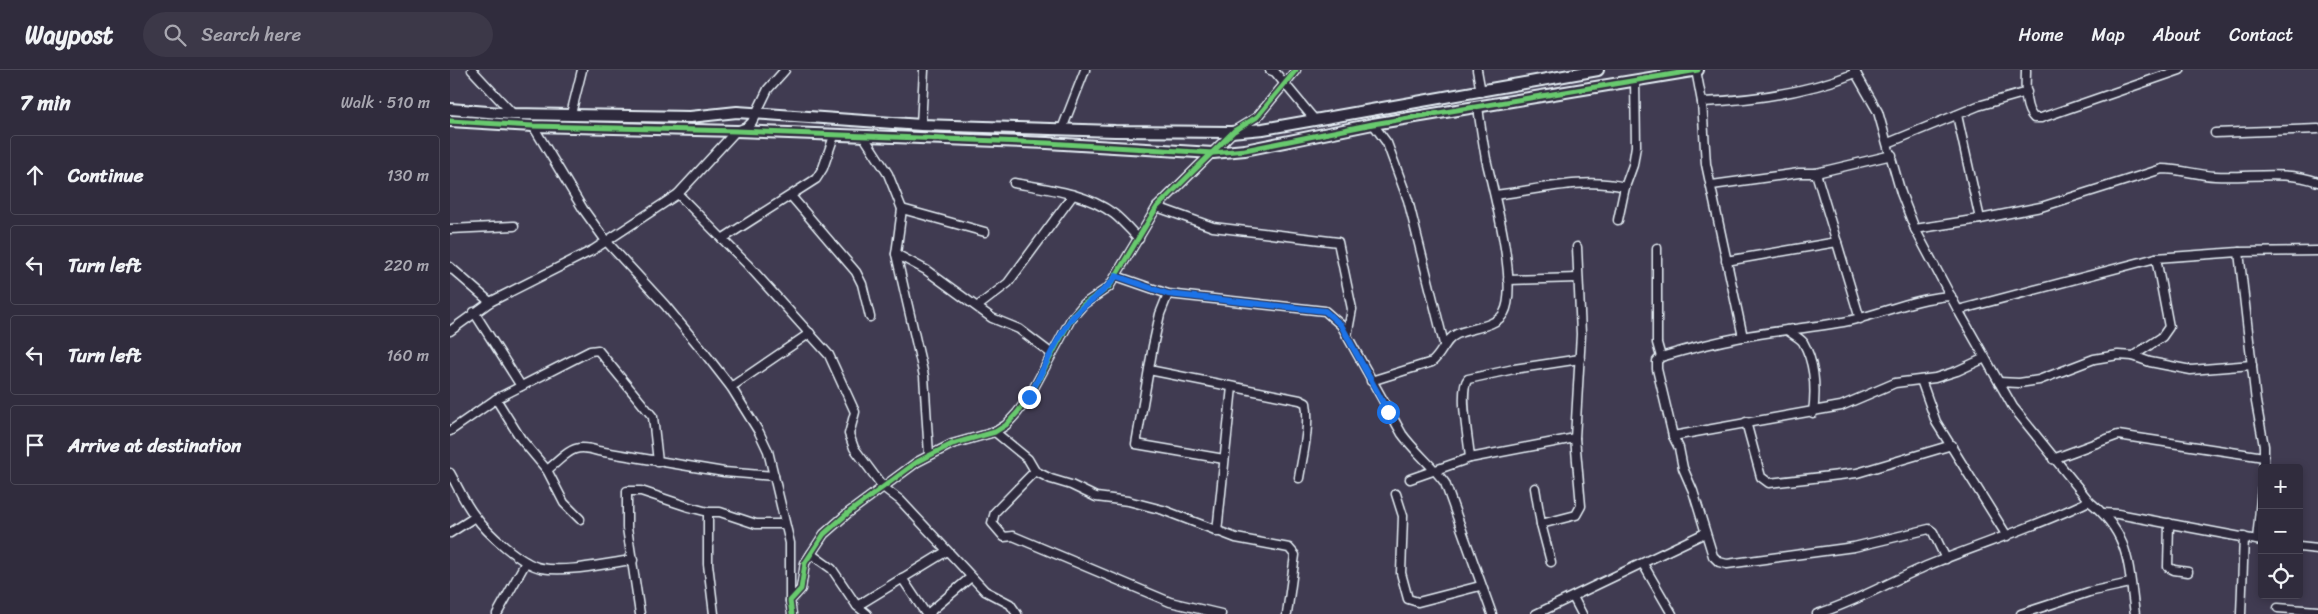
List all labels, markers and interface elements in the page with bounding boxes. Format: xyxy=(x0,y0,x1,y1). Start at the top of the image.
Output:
search box xyxy=(143,12,493,57)
text: Waypost xyxy=(25,14,113,56)
text: Search here xyxy=(201,18,301,51)
text: Home xyxy=(2019,19,2064,51)
text: Map xyxy=(2092,19,2125,51)
text: About xyxy=(2153,19,2201,51)
text: Contact xyxy=(2229,19,2293,51)
icon: search xyxy=(161,21,189,49)
text: 7 min xyxy=(20,84,71,122)
text: Walk · 510 m xyxy=(341,88,430,117)
text: Continue xyxy=(68,159,144,192)
icon: ahead xyxy=(21,161,49,189)
text: 130 m xyxy=(387,161,429,190)
text: Turn left xyxy=(68,249,141,282)
icon: left xyxy=(21,251,49,279)
text: 220 m xyxy=(384,251,429,280)
text: Turn left xyxy=(68,339,141,372)
icon: left xyxy=(21,341,49,369)
text: 160 m xyxy=(386,341,429,370)
route end xyxy=(1018,386,1041,409)
route start xyxy=(1377,401,1400,424)
text: Arrive at destination xyxy=(68,429,241,462)
icon: arrive xyxy=(21,431,49,459)
map controls xyxy=(2258,464,2303,599)
button: + xyxy=(2258,464,2303,509)
button: − xyxy=(2258,509,2303,554)
button: locate xyxy=(2258,554,2303,599)

